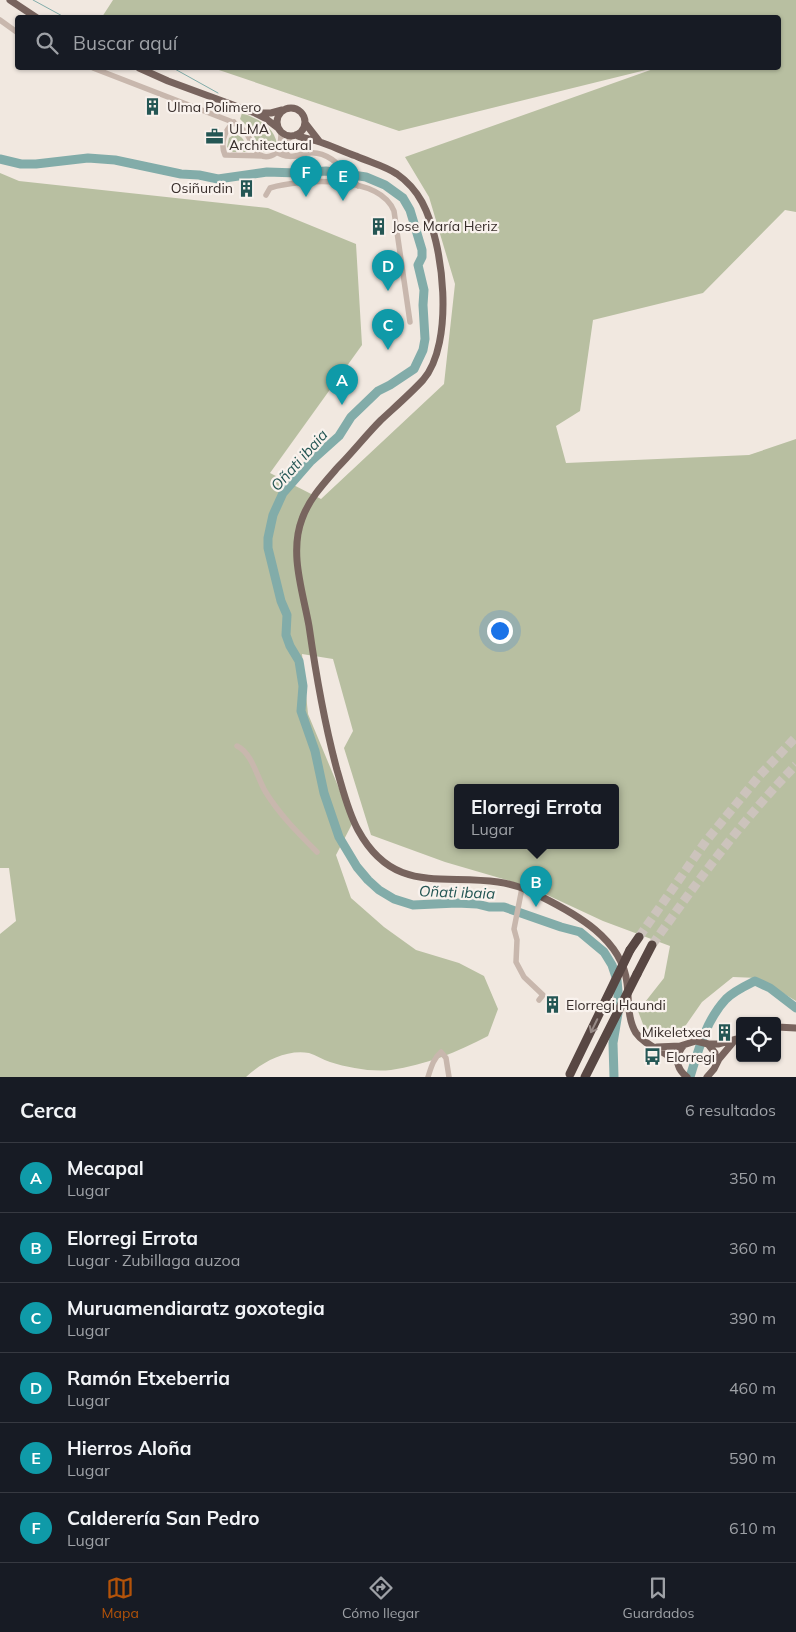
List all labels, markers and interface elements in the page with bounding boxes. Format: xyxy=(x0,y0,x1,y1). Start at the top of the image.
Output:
search box xyxy=(15,15,781,70)
icon: search xyxy=(33,29,61,57)
text: Buscar aquí xyxy=(73,31,177,55)
building icon: Ulma Polimero xyxy=(143,97,163,117)
place label: Ulma Polimero xyxy=(167,98,261,116)
place label: ULMA Architectural xyxy=(229,120,312,154)
office icon: ULMA Architectural xyxy=(205,127,225,147)
pin: F xyxy=(290,156,322,197)
pin: E xyxy=(327,160,359,201)
building icon: Osiñurdin xyxy=(237,178,257,198)
place label: Osiñurdin xyxy=(171,179,233,197)
building icon: Jose María Heriz xyxy=(368,216,388,236)
place label: Jose María Heriz xyxy=(392,217,498,235)
pin: D xyxy=(372,250,404,291)
pin: C xyxy=(372,309,404,350)
pin: A xyxy=(326,364,358,405)
water label: Oñati ibaia xyxy=(266,425,332,495)
your location xyxy=(487,618,513,644)
popup xyxy=(454,784,619,849)
text: Elorregi Errota xyxy=(471,795,602,819)
text: Lugar xyxy=(471,819,514,839)
pin: B xyxy=(520,866,552,907)
water label: Oñati ibaia xyxy=(419,881,495,903)
building icon: Elorregi Haundi xyxy=(542,995,562,1015)
place label: Elorregi Haundi xyxy=(566,996,666,1014)
map controls xyxy=(736,1017,781,1062)
button: locate xyxy=(736,1017,781,1062)
one-way arrow xyxy=(588,1018,598,1033)
building icon: Mikeletxea xyxy=(715,1022,735,1042)
place label: Mikeletxea xyxy=(642,1023,711,1041)
bus stop icon: Elorregi xyxy=(642,1047,662,1067)
place label: Elorregi xyxy=(666,1048,715,1066)
text: Cerca xyxy=(20,1097,77,1123)
text: 6 resultados xyxy=(685,1100,776,1120)
text: Mecapal xyxy=(67,1156,144,1180)
text: A xyxy=(30,1168,42,1188)
text: 350 m xyxy=(729,1168,776,1188)
text: Lugar xyxy=(67,1180,110,1200)
text: Elorregi Errota xyxy=(67,1226,198,1250)
text: B xyxy=(30,1238,42,1258)
text: 360 m xyxy=(729,1238,776,1258)
text: Lugar · Zubillaga auzoa xyxy=(67,1250,240,1270)
text: Muruamendiaratz goxotegia xyxy=(67,1296,325,1320)
text: C xyxy=(31,1308,41,1328)
text: 390 m xyxy=(729,1308,776,1328)
text: Lugar xyxy=(67,1320,110,1340)
text: Ramón Etxeberria xyxy=(67,1366,230,1390)
text: D xyxy=(30,1378,42,1398)
text: 460 m xyxy=(729,1378,776,1398)
text: Lugar xyxy=(67,1390,110,1410)
text: Hierros Aloña xyxy=(67,1436,192,1460)
text: E xyxy=(31,1448,41,1468)
text: 590 m xyxy=(729,1448,776,1468)
text: Lugar xyxy=(67,1460,110,1480)
text: Calderería San Pedro xyxy=(67,1506,259,1530)
text: F xyxy=(31,1518,41,1538)
text: 610 m xyxy=(729,1518,776,1538)
text: Lugar xyxy=(67,1530,110,1550)
tab: Mapa xyxy=(102,1574,139,1622)
tab: Cómo llegar xyxy=(342,1574,419,1622)
tab: Guardados xyxy=(623,1574,694,1622)

